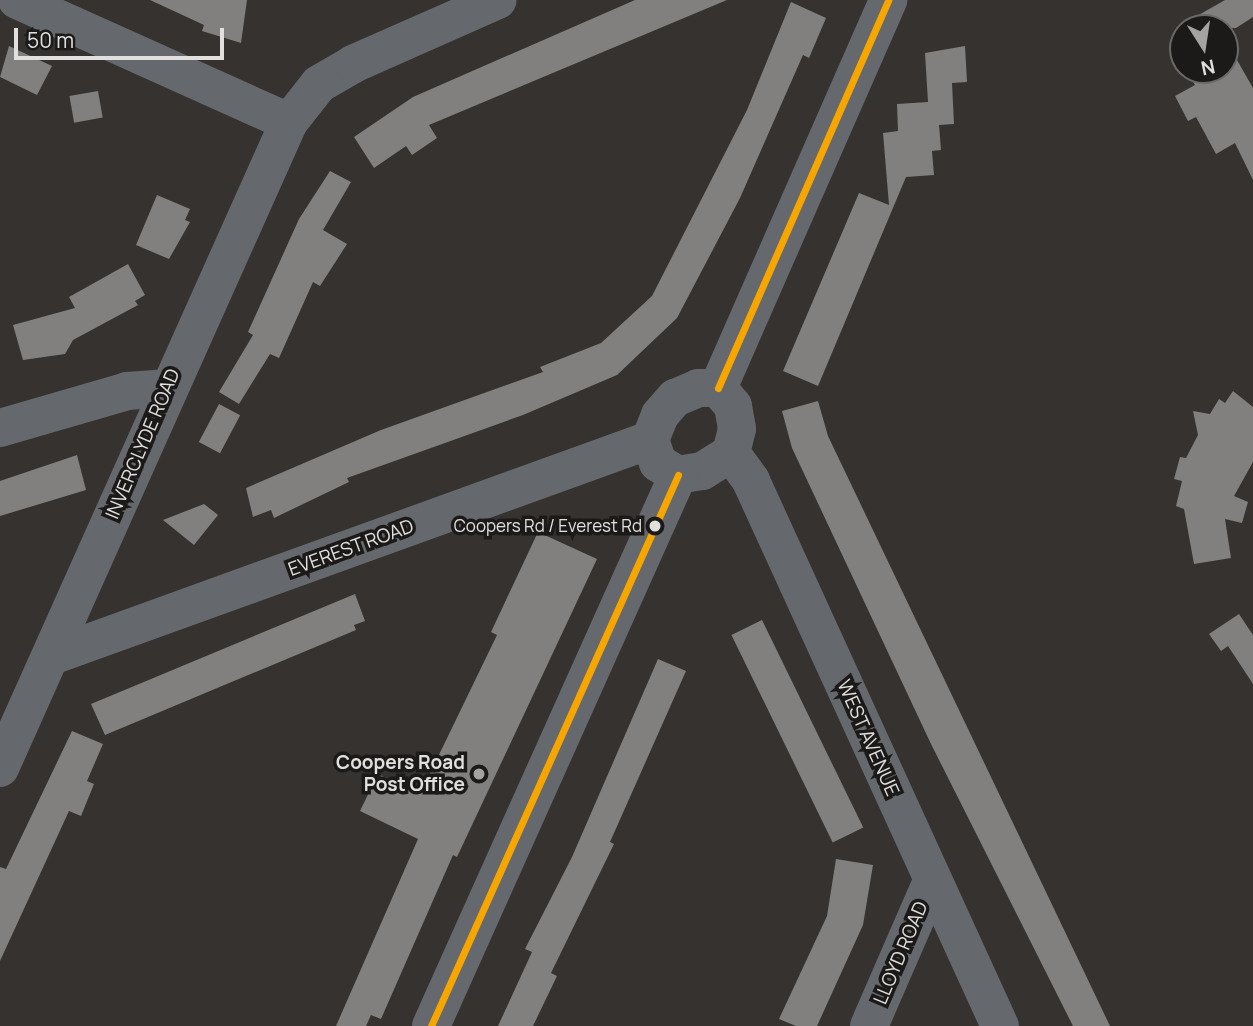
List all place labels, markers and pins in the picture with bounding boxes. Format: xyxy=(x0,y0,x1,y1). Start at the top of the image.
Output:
place label: Coopers Rd / Everest Rd xyxy=(454,516,642,536)
marker: Coopers Rd / Everest Rd xyxy=(648,519,662,533)
place label: Coopers Road Post Office xyxy=(336,752,465,796)
marker: Coopers Road Post Office xyxy=(471,766,487,782)

